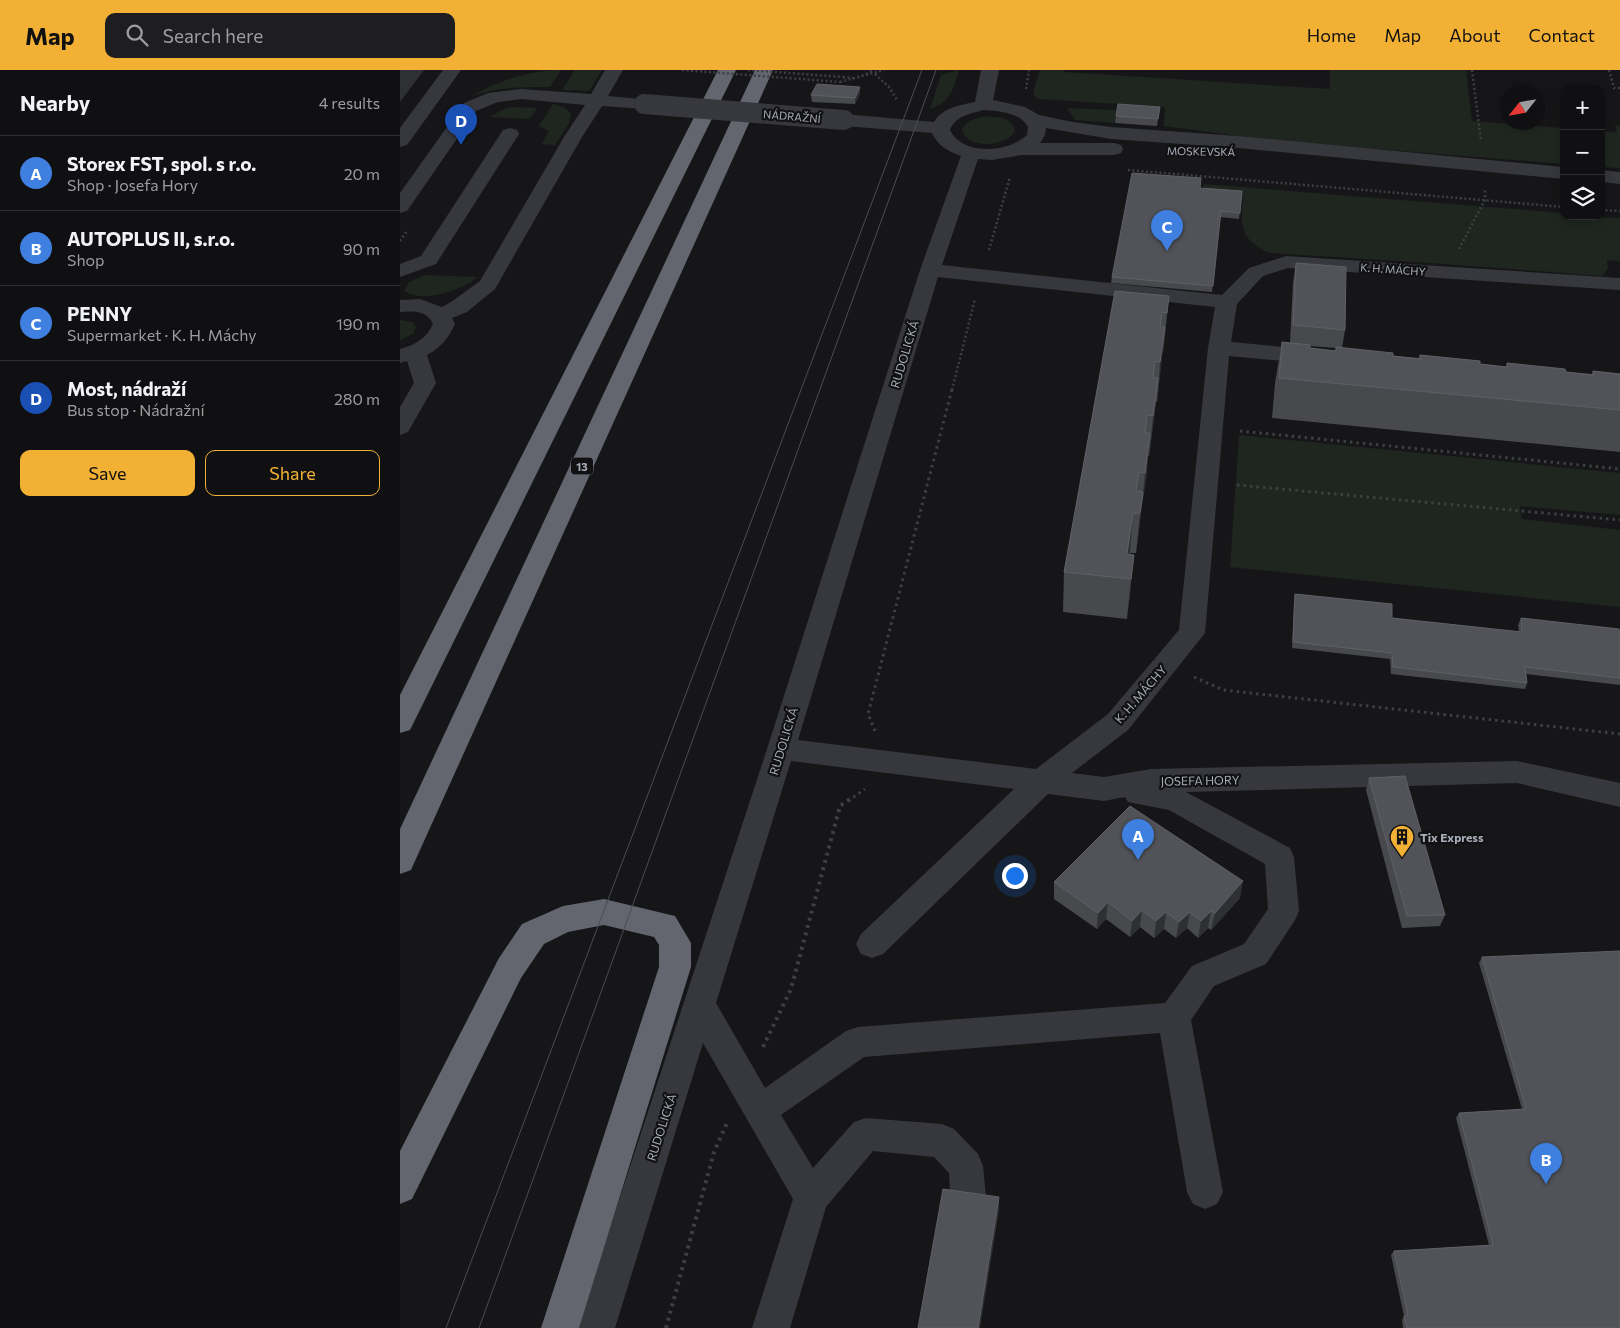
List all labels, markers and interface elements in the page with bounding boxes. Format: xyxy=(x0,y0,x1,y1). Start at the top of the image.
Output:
search box xyxy=(105,13,455,58)
text: Map xyxy=(25,21,75,50)
icon: search xyxy=(123,21,151,49)
text: Search here xyxy=(163,24,263,47)
text: Home xyxy=(1307,24,1356,46)
text: Map xyxy=(1384,24,1421,46)
text: About xyxy=(1449,24,1501,46)
text: Contact xyxy=(1529,24,1595,46)
north arrow xyxy=(1500,85,1545,130)
map controls xyxy=(1560,85,1605,220)
button: + xyxy=(1560,85,1605,130)
text: Nearby xyxy=(20,90,90,115)
text: 4 results xyxy=(319,93,380,112)
pin: D xyxy=(445,104,477,145)
street label: NÁDRAŽNÍ xyxy=(763,106,822,125)
button: − xyxy=(1560,130,1605,175)
street label: MOSKEVSKÁ xyxy=(1167,143,1236,158)
text: Storex FST, spol. s r.o. xyxy=(67,152,256,175)
text: A xyxy=(30,164,42,183)
text: 20 m xyxy=(344,164,380,183)
text: Shop · Josefa Hory xyxy=(67,175,198,194)
button: layers xyxy=(1560,175,1605,220)
pin: C xyxy=(1151,210,1183,251)
text: AUTOPLUS II, s.r.o. xyxy=(67,227,235,250)
text: B xyxy=(31,239,41,258)
text: 90 m xyxy=(343,239,380,258)
text: Shop xyxy=(67,250,105,269)
street label: K. H. MÁCHY xyxy=(1360,259,1426,278)
text: PENNY xyxy=(67,302,132,325)
text: C xyxy=(31,314,41,333)
text: 190 m xyxy=(336,314,380,333)
street label: RUDOLICKÁ xyxy=(887,318,921,390)
text: Supermarket · K. H. Máchy xyxy=(67,325,256,344)
text: Most, nádraží xyxy=(67,377,186,400)
text: D xyxy=(30,389,42,408)
text: 280 m xyxy=(334,389,380,408)
text: Bus stop · Nádražní xyxy=(67,400,205,419)
button: Save xyxy=(20,450,195,496)
button: Share xyxy=(205,450,380,496)
road number: 13 xyxy=(571,458,593,474)
street label: K. H. MÁCHY xyxy=(1111,662,1169,726)
street label: RUDOLICKÁ xyxy=(766,705,800,777)
street label: JOSEFA HORY xyxy=(1160,772,1240,789)
pin: A xyxy=(1122,819,1154,860)
building icon: Tix Express xyxy=(1389,824,1415,858)
place label: Tix Express xyxy=(1420,830,1484,844)
your location xyxy=(1002,863,1028,889)
street label: RUDOLICKÁ xyxy=(644,1092,678,1162)
pin: B xyxy=(1530,1143,1562,1184)

